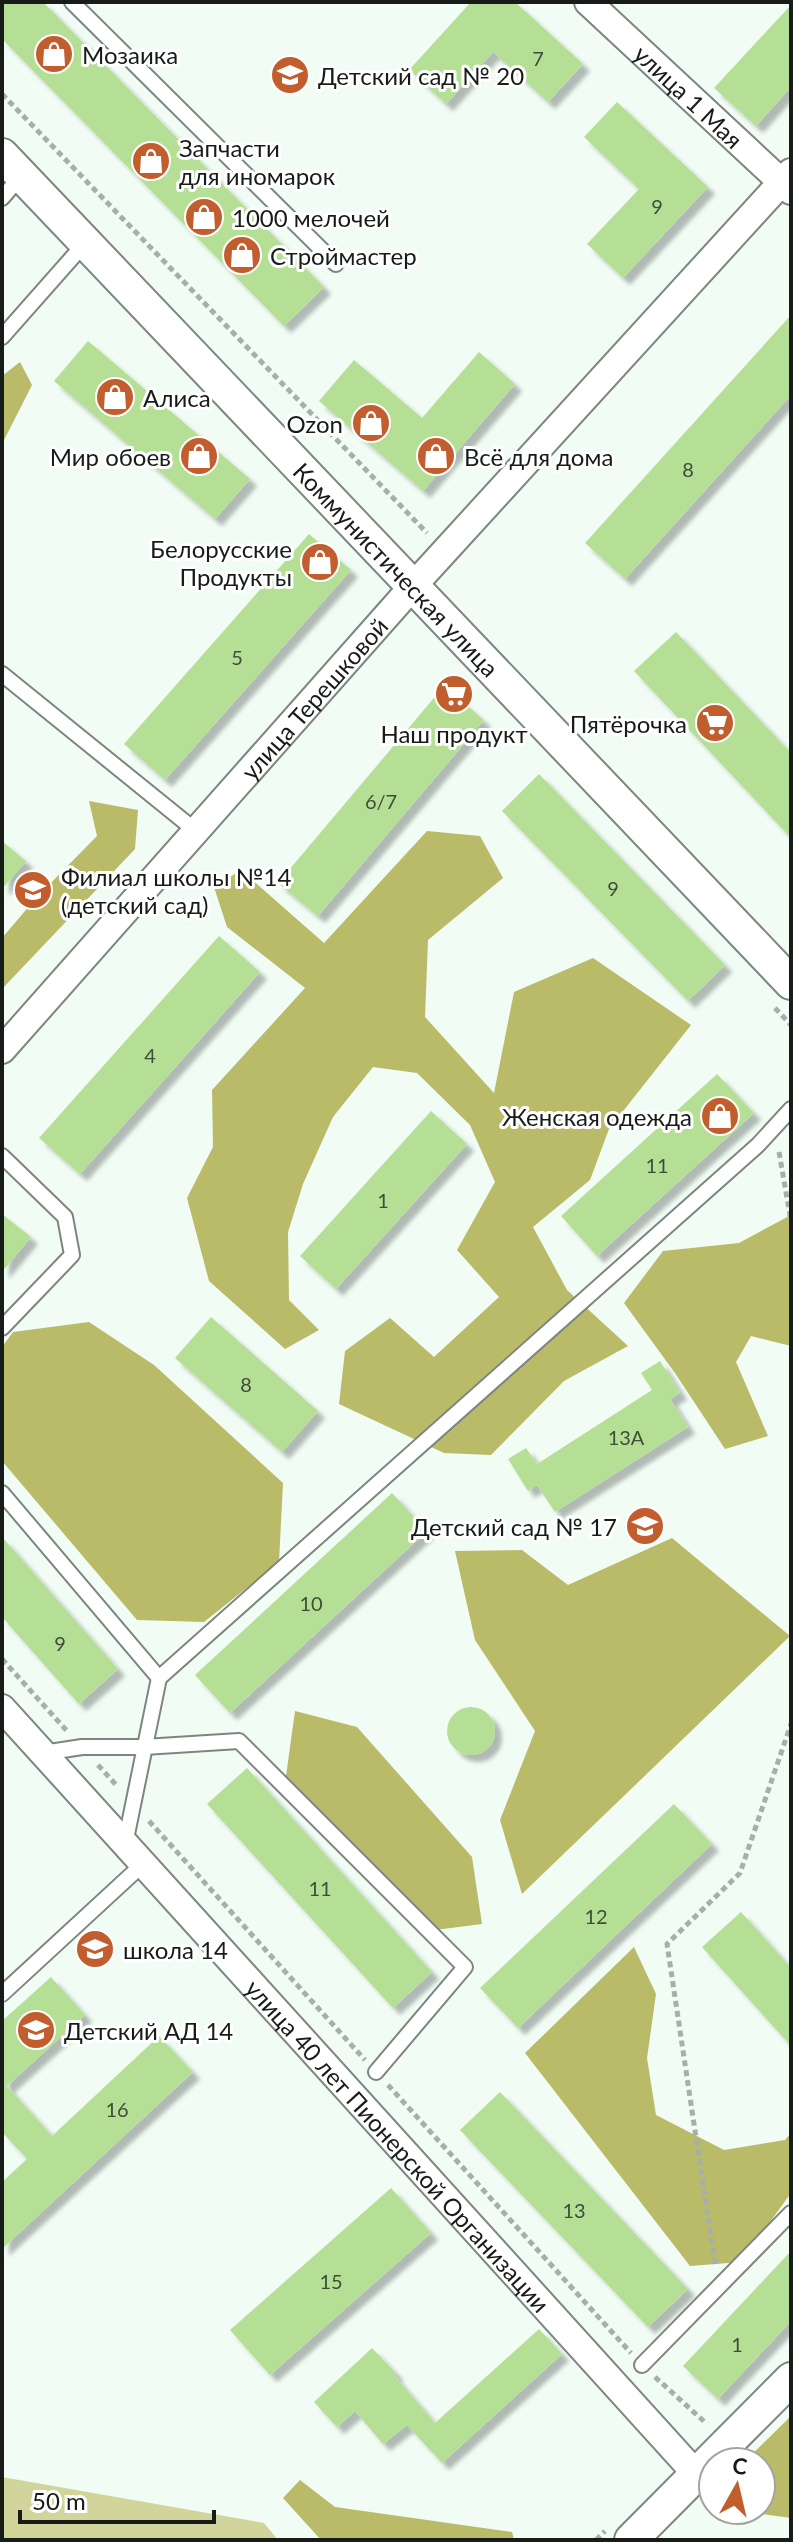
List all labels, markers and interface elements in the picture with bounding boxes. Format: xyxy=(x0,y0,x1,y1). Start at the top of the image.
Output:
shop icon: Мозаика xyxy=(33,33,75,75)
street label: улица 1 Мая xyxy=(629,39,749,154)
place label: Мозаика xyxy=(82,40,178,69)
house number: 7 xyxy=(532,46,544,70)
school or university icon: Детский сад № 20 xyxy=(269,54,311,96)
place label: Детский сад № 20 xyxy=(318,61,524,90)
place label: Запчасти для иномарок xyxy=(179,133,336,190)
shop icon: Запчасти для иномарок xyxy=(130,140,172,182)
house number: 9 xyxy=(651,194,663,218)
shop icon: 1000 мелочей xyxy=(183,196,225,238)
place label: 1000 мелочей xyxy=(232,203,390,232)
shop icon: Строймастер xyxy=(221,234,263,276)
place label: Строймастер xyxy=(270,241,417,270)
shop icon: Алиса xyxy=(94,376,136,418)
place label: Алиса xyxy=(143,383,211,412)
shop icon: Ozon xyxy=(350,402,392,444)
place label: Ozon xyxy=(286,409,343,438)
shop icon: Мир обоев xyxy=(178,435,220,477)
shop icon: Всё для дома xyxy=(415,435,457,477)
place label: Мир обоев xyxy=(50,442,171,471)
place label: Всё для дома xyxy=(464,442,613,471)
street label: Коммунистическая улица xyxy=(288,456,505,682)
house number: 8 xyxy=(682,457,694,481)
place label: Белорусские Продукты xyxy=(150,534,292,591)
shop icon: Белорусские Продукты xyxy=(299,541,341,583)
street label: улица Терешковой xyxy=(234,611,393,785)
house number: 5 xyxy=(231,645,243,669)
supermarket icon: Наш продукт xyxy=(433,673,475,715)
supermarket icon: Пятёрочка xyxy=(694,702,736,744)
place label: Пятёрочка xyxy=(570,709,687,738)
place label: Наш продукт xyxy=(380,719,528,748)
house number: 6/7 xyxy=(365,789,397,813)
place label: Филиал школы №14 (детский сад) xyxy=(61,862,291,919)
school or university icon: Филиал школы №14 (детский сад) xyxy=(12,869,54,911)
house number: 9 xyxy=(607,876,619,900)
house number: 4 xyxy=(144,1043,156,1067)
shop icon: Женская одежда xyxy=(699,1095,741,1137)
place label: Женская одежда xyxy=(502,1102,692,1131)
house number: 11 xyxy=(645,1153,669,1177)
house number: 1 xyxy=(377,1188,389,1212)
house number: 8 xyxy=(240,1372,252,1396)
house number: 13А xyxy=(608,1425,645,1449)
school or university icon: Детский сад № 17 xyxy=(624,1505,666,1547)
place label: Детский сад № 17 xyxy=(411,1512,617,1541)
house number: 10 xyxy=(299,1591,323,1615)
house number: 9 xyxy=(54,1631,66,1655)
house number: 11 xyxy=(308,1876,332,1900)
house number: 12 xyxy=(584,1904,608,1928)
school or university icon: школа 14 xyxy=(74,1928,116,1970)
place label: школа 14 xyxy=(123,1935,228,1964)
street label: улица 40 лет Пионерской Организации xyxy=(240,1973,556,2317)
school or university icon: Детский АД 14 xyxy=(15,2009,57,2051)
place label: Детский АД 14 xyxy=(64,2016,233,2045)
house number: 16 xyxy=(105,2097,129,2121)
house number: 13 xyxy=(562,2198,586,2222)
house number: 15 xyxy=(319,2269,343,2293)
house number: 1 xyxy=(731,2332,743,2356)
north arrow xyxy=(697,2446,777,2526)
text: С xyxy=(731,2451,749,2480)
scale bar xyxy=(20,2474,214,2524)
text: 50 m xyxy=(32,2486,86,2515)

